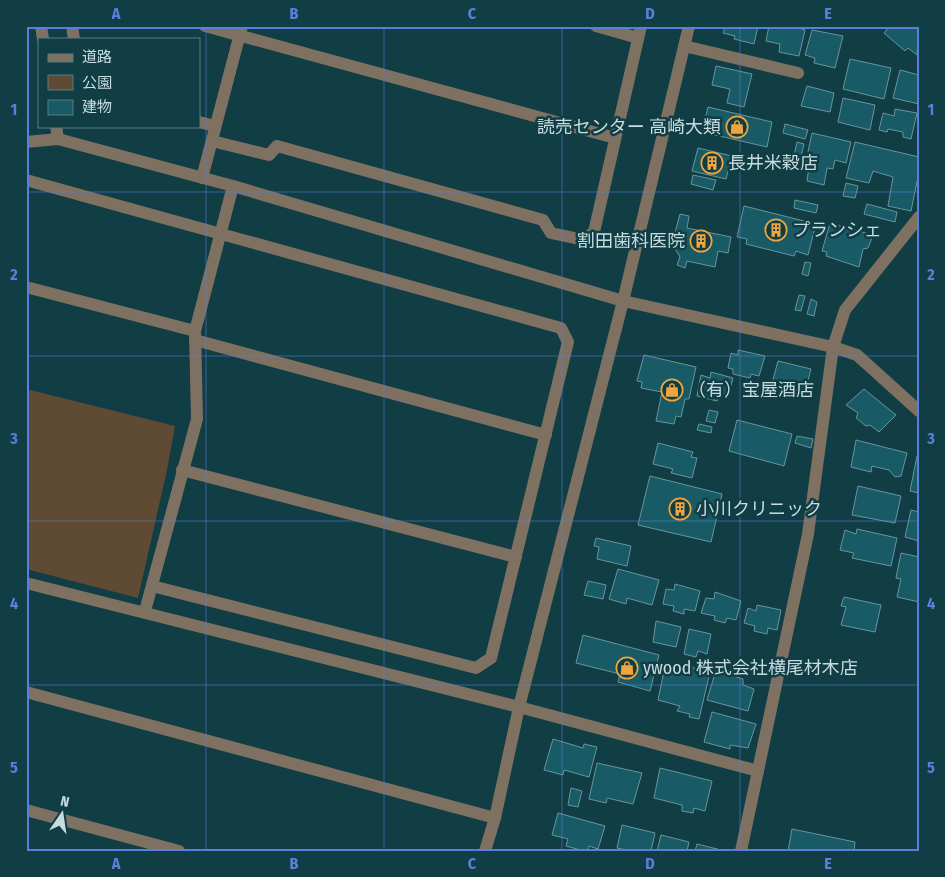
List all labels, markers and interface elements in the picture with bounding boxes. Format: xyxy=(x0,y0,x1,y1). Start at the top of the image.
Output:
text: A xyxy=(111,4,121,23)
text: B xyxy=(290,4,299,23)
text: C xyxy=(468,4,477,23)
text: D xyxy=(645,4,655,23)
text: E xyxy=(824,4,832,23)
legend xyxy=(38,38,200,128)
text: 道路 xyxy=(82,48,112,66)
text: 公園 xyxy=(82,74,112,92)
text: 建物 xyxy=(82,98,112,116)
text: 1 xyxy=(11,100,17,119)
text: 1 xyxy=(928,100,934,119)
shop icon: 読売センター 高崎大類 xyxy=(725,115,749,139)
place label: 読売センター 高崎大類 xyxy=(537,116,721,138)
building icon: 長井米穀店 xyxy=(700,151,724,175)
place label: 長井米穀店 xyxy=(728,152,818,174)
building icon: プランシェ xyxy=(764,218,788,242)
place label: プランシェ xyxy=(792,219,882,241)
building icon: 割田歯科医院 xyxy=(689,229,713,253)
place label: 割田歯科医院 xyxy=(577,230,685,252)
text: 2 xyxy=(9,265,18,284)
text: 2 xyxy=(926,265,935,284)
shop icon: （有）宝屋酒店 xyxy=(660,378,684,402)
place label: （有）宝屋酒店 xyxy=(688,379,814,401)
text: 3 xyxy=(9,429,18,448)
text: 3 xyxy=(926,429,935,448)
building icon: 小川クリニック xyxy=(668,497,692,521)
place label: 小川クリニック xyxy=(696,498,822,520)
text: 4 xyxy=(10,594,18,613)
text: 4 xyxy=(927,594,935,613)
shop icon: ywood 株式会社横尾材木店 xyxy=(615,656,639,680)
place label: ywood 株式会社横尾材木店 xyxy=(643,657,858,679)
text: 5 xyxy=(10,758,18,777)
text: 5 xyxy=(927,758,935,777)
north arrow xyxy=(38,790,88,840)
text: N xyxy=(59,793,71,811)
text: A xyxy=(111,854,121,873)
text: B xyxy=(290,854,299,873)
text: C xyxy=(468,854,477,873)
text: D xyxy=(645,854,655,873)
text: E xyxy=(824,854,832,873)

